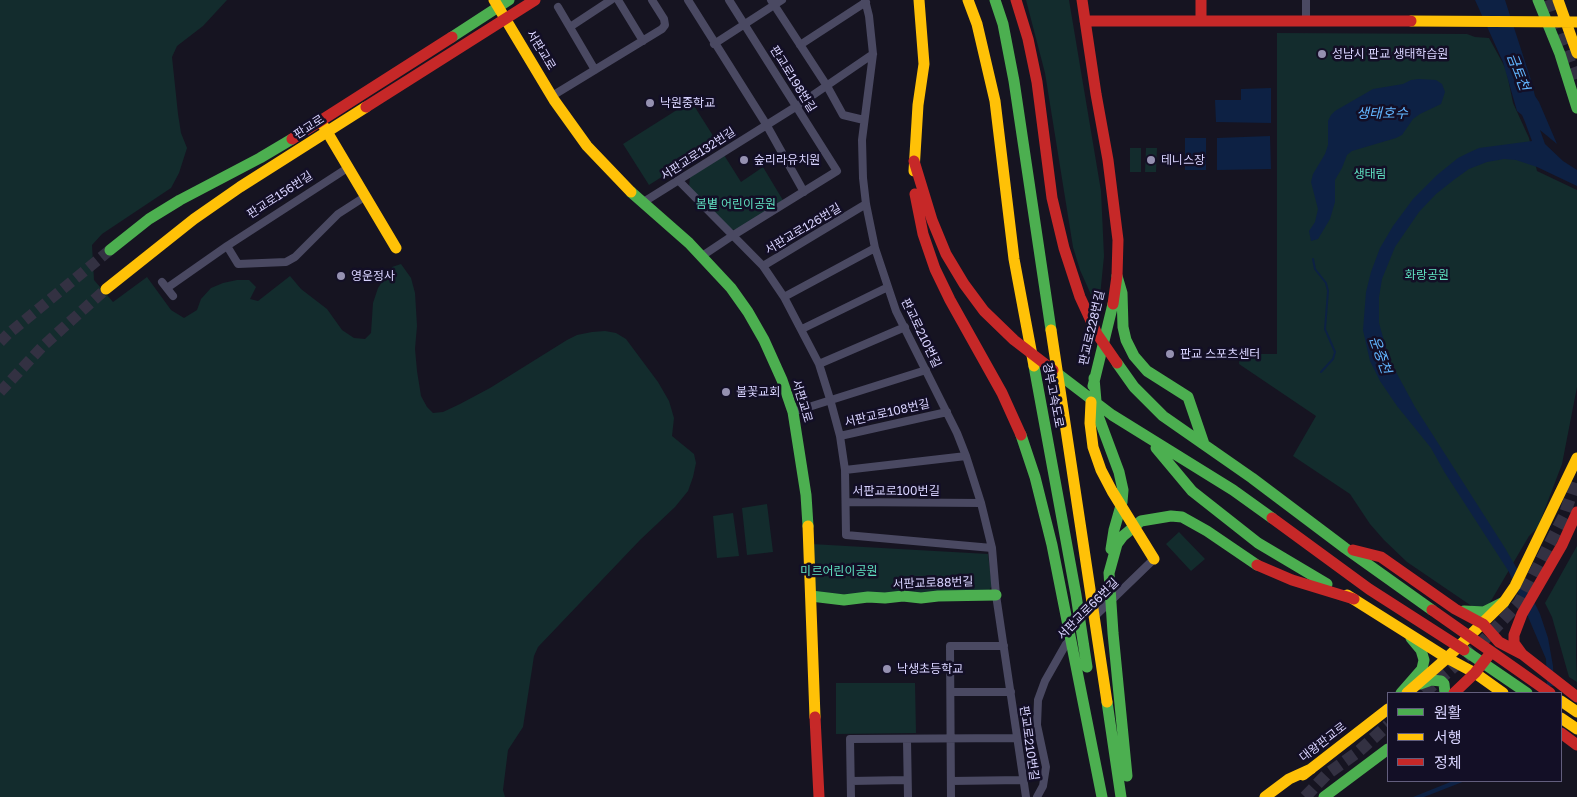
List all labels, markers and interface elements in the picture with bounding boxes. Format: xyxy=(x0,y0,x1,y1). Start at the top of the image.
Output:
street label: 서판교로 xyxy=(523,27,559,73)
street label: 판교로198번길 xyxy=(767,43,819,115)
place label: 성남시 판교 생태학습원 xyxy=(1332,47,1448,61)
marker: 성남시 판교 생태학습원 xyxy=(1316,48,1328,60)
water label: 금토천 xyxy=(1503,51,1533,93)
place label: 낙원중학교 xyxy=(660,96,715,110)
marker: 낙원중학교 xyxy=(644,97,656,109)
water label: 생태호수 xyxy=(1356,106,1408,122)
street label: 판교로 xyxy=(291,112,327,142)
street label: 서판교로132번길 xyxy=(658,125,738,183)
place label: 숲리라유치원 xyxy=(754,153,820,167)
place label: 테니스장 xyxy=(1161,153,1205,167)
marker: 숲리라유치원 xyxy=(738,154,750,166)
marker: 테니스장 xyxy=(1145,154,1157,166)
park label: 생태림 xyxy=(1353,167,1387,181)
street label: 판교로156번길 xyxy=(245,168,315,222)
park label: 봄볕 어린이공원 xyxy=(696,197,776,211)
street label: 서판교로126번길 xyxy=(762,201,844,257)
park label: 화랑공원 xyxy=(1405,268,1449,282)
place label: 영운정사 xyxy=(351,269,395,283)
marker: 영운정사 xyxy=(335,270,347,282)
street label: 판교로228번길 xyxy=(1076,289,1108,367)
street label: 판교로210번길 xyxy=(898,296,944,370)
water label: 운중천 xyxy=(1365,334,1395,376)
place label: 판교 스포츠센터 xyxy=(1180,347,1260,361)
marker: 판교 스포츠센터 xyxy=(1164,348,1176,360)
street label: 경부고속도로 xyxy=(1040,361,1066,429)
street label: 서판교로 xyxy=(789,378,815,424)
place label: 불꽃교회 xyxy=(736,385,780,399)
marker: 불꽃교회 xyxy=(720,386,732,398)
street label: 서판교로108번길 xyxy=(843,396,931,430)
street label: 서판교로100번길 xyxy=(853,484,939,498)
park label: 미르어린이공원 xyxy=(800,564,878,578)
street label: 서판교로88번길 xyxy=(892,574,974,592)
street label: 서판교로66번길 xyxy=(1054,575,1122,643)
place label: 낙생초등학교 xyxy=(897,662,963,676)
marker: 낙생초등학교 xyxy=(881,663,893,675)
legend xyxy=(1387,692,1562,782)
text: 원활 xyxy=(1434,703,1462,721)
street label: 판교로210번길 xyxy=(1017,705,1041,781)
street label: 대왕판교로 xyxy=(1297,719,1349,765)
text: 서행 xyxy=(1434,728,1462,746)
text: 정체 xyxy=(1434,753,1462,771)

